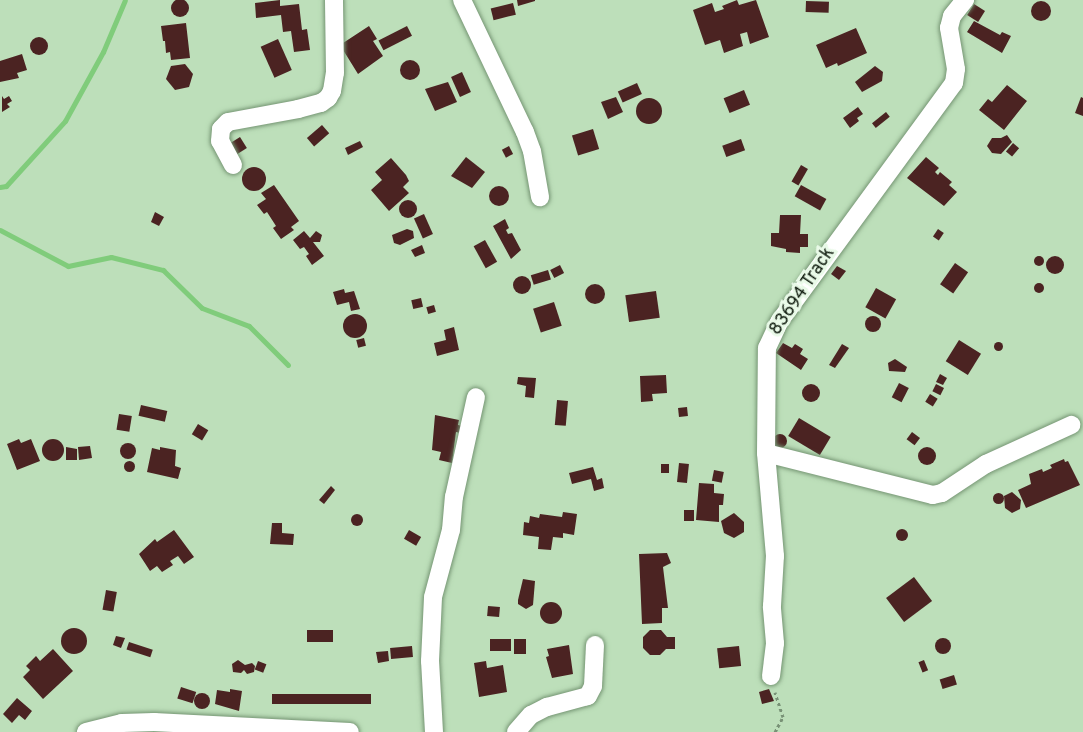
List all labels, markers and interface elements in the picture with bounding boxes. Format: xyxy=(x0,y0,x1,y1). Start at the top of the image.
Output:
street label: 83694 Track xyxy=(766,244,840,340)

